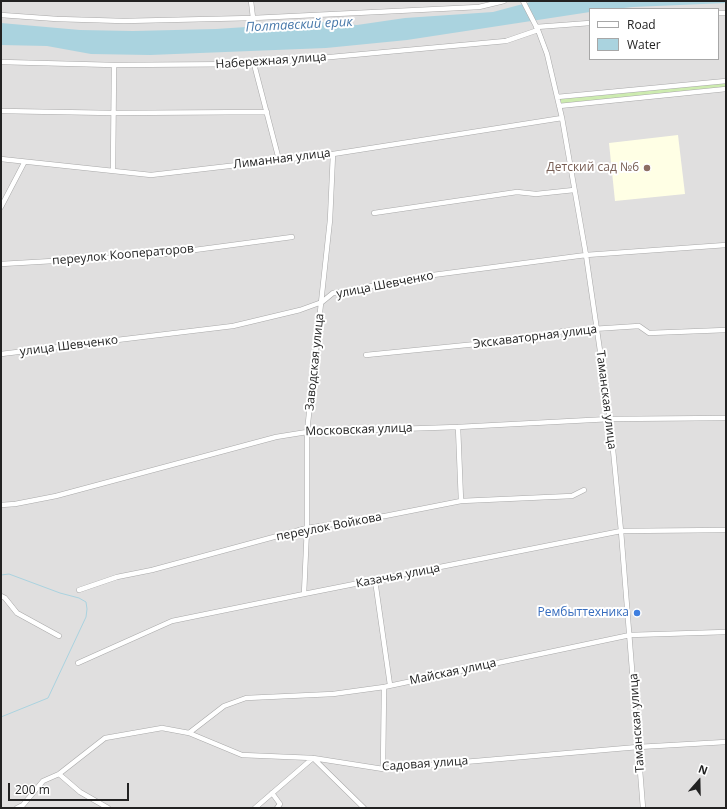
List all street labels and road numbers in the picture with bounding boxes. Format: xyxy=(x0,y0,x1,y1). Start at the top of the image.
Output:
street label: Набережная улица xyxy=(215,50,327,72)
street label: Лиманная улица xyxy=(233,146,331,172)
street label: переулок Кооператоров xyxy=(52,242,194,268)
street label: улица Шевченко xyxy=(335,269,435,301)
street label: Заводская улица xyxy=(303,313,327,411)
street label: Экскаваторная улица xyxy=(472,322,598,352)
street label: улица Шевченко xyxy=(19,333,119,359)
street label: Таманская улица xyxy=(593,350,619,450)
street label: Московская улица xyxy=(305,421,413,439)
street label: переулок Войкова xyxy=(275,510,383,544)
street label: Казачья улица xyxy=(355,561,441,591)
street label: Майская улица xyxy=(408,656,498,688)
street label: Таманская улица xyxy=(626,673,648,773)
street label: Садовая улица xyxy=(381,754,469,774)

